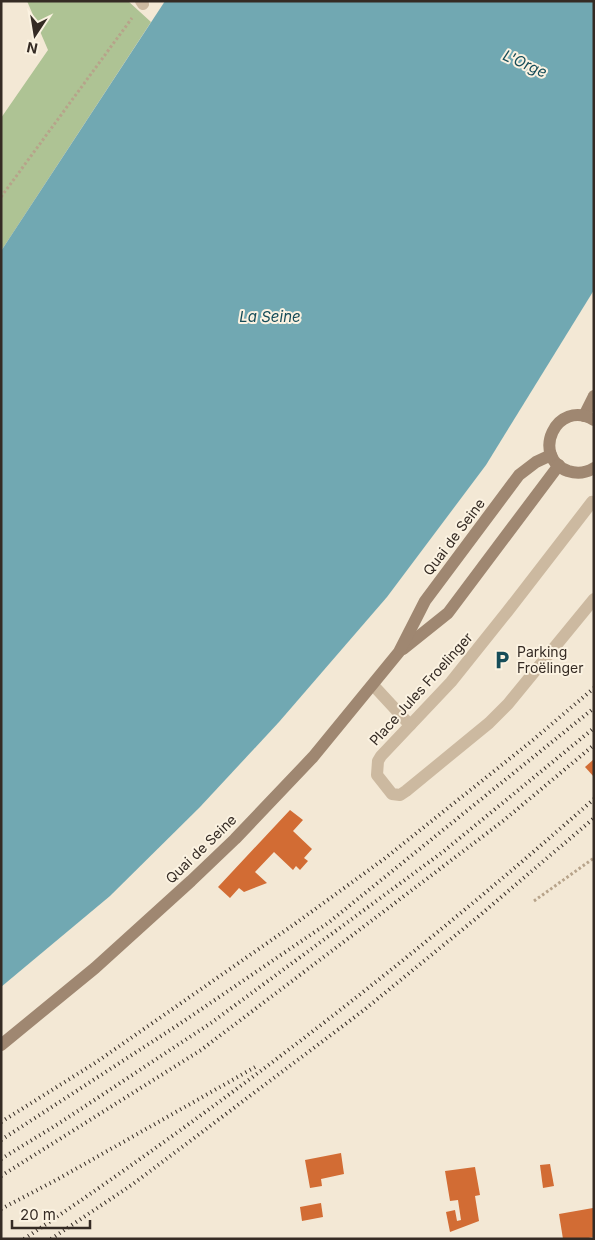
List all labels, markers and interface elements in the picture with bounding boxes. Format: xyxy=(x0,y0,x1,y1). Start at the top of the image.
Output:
north arrow xyxy=(10,10,60,60)
text: N xyxy=(25,39,39,58)
water label: L'Orge xyxy=(500,45,550,82)
water label: La Seine xyxy=(239,307,301,326)
street label: Quai de Seine xyxy=(419,495,488,578)
street label: Place Jules Froelinger xyxy=(365,629,476,749)
place label: Parking Froëlinger xyxy=(517,643,584,676)
parking icon: Parking Froëlinger xyxy=(491,649,513,671)
street label: Quai de Seine xyxy=(162,811,240,887)
scale bar xyxy=(12,1198,90,1230)
text: 20 m xyxy=(20,1205,56,1224)

